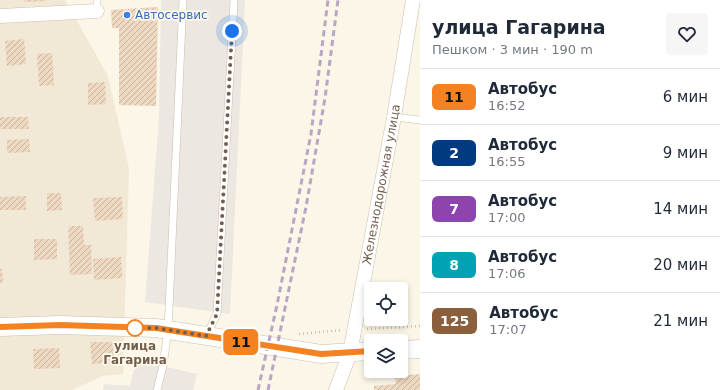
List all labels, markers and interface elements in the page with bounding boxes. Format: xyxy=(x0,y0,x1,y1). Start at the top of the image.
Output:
place label: Автосервис xyxy=(135,8,208,22)
marker: Автосервис xyxy=(122,10,132,20)
button: heart xyxy=(666,13,708,55)
text: улица Гагарина xyxy=(432,16,606,38)
your location xyxy=(222,21,242,41)
text: Пешком · 3 мин · 190 m xyxy=(432,42,593,57)
text: Автобус xyxy=(488,80,557,98)
text: 6 мин xyxy=(663,88,708,106)
text: 11 xyxy=(444,89,464,105)
text: 16:52 xyxy=(488,98,525,113)
street label: Железнодорожная улица xyxy=(360,103,403,266)
text: Автобус xyxy=(488,136,557,154)
text: 9 мин xyxy=(663,144,708,162)
text: 2 xyxy=(449,145,459,161)
text: 16:55 xyxy=(488,154,525,169)
text: Автобус xyxy=(488,192,557,210)
text: 14 мин xyxy=(653,200,708,218)
text: 7 xyxy=(449,201,459,217)
text: 17:00 xyxy=(488,210,525,225)
text: Автобус xyxy=(488,248,557,266)
text: 20 мин xyxy=(653,256,708,274)
text: 8 xyxy=(449,257,459,273)
text: 17:06 xyxy=(488,266,525,281)
map controls xyxy=(364,282,408,378)
button: locate xyxy=(364,282,408,326)
text: Автобус xyxy=(489,304,558,322)
text: 21 мин xyxy=(653,312,708,330)
text: 125 xyxy=(440,313,469,329)
marker: улица Гагарина xyxy=(126,319,144,337)
text: 17:07 xyxy=(489,322,527,337)
line badge: 11 xyxy=(223,329,259,355)
text: 11 xyxy=(231,334,251,350)
button: layers xyxy=(364,334,408,378)
place label: улица Гагарина xyxy=(103,339,167,367)

